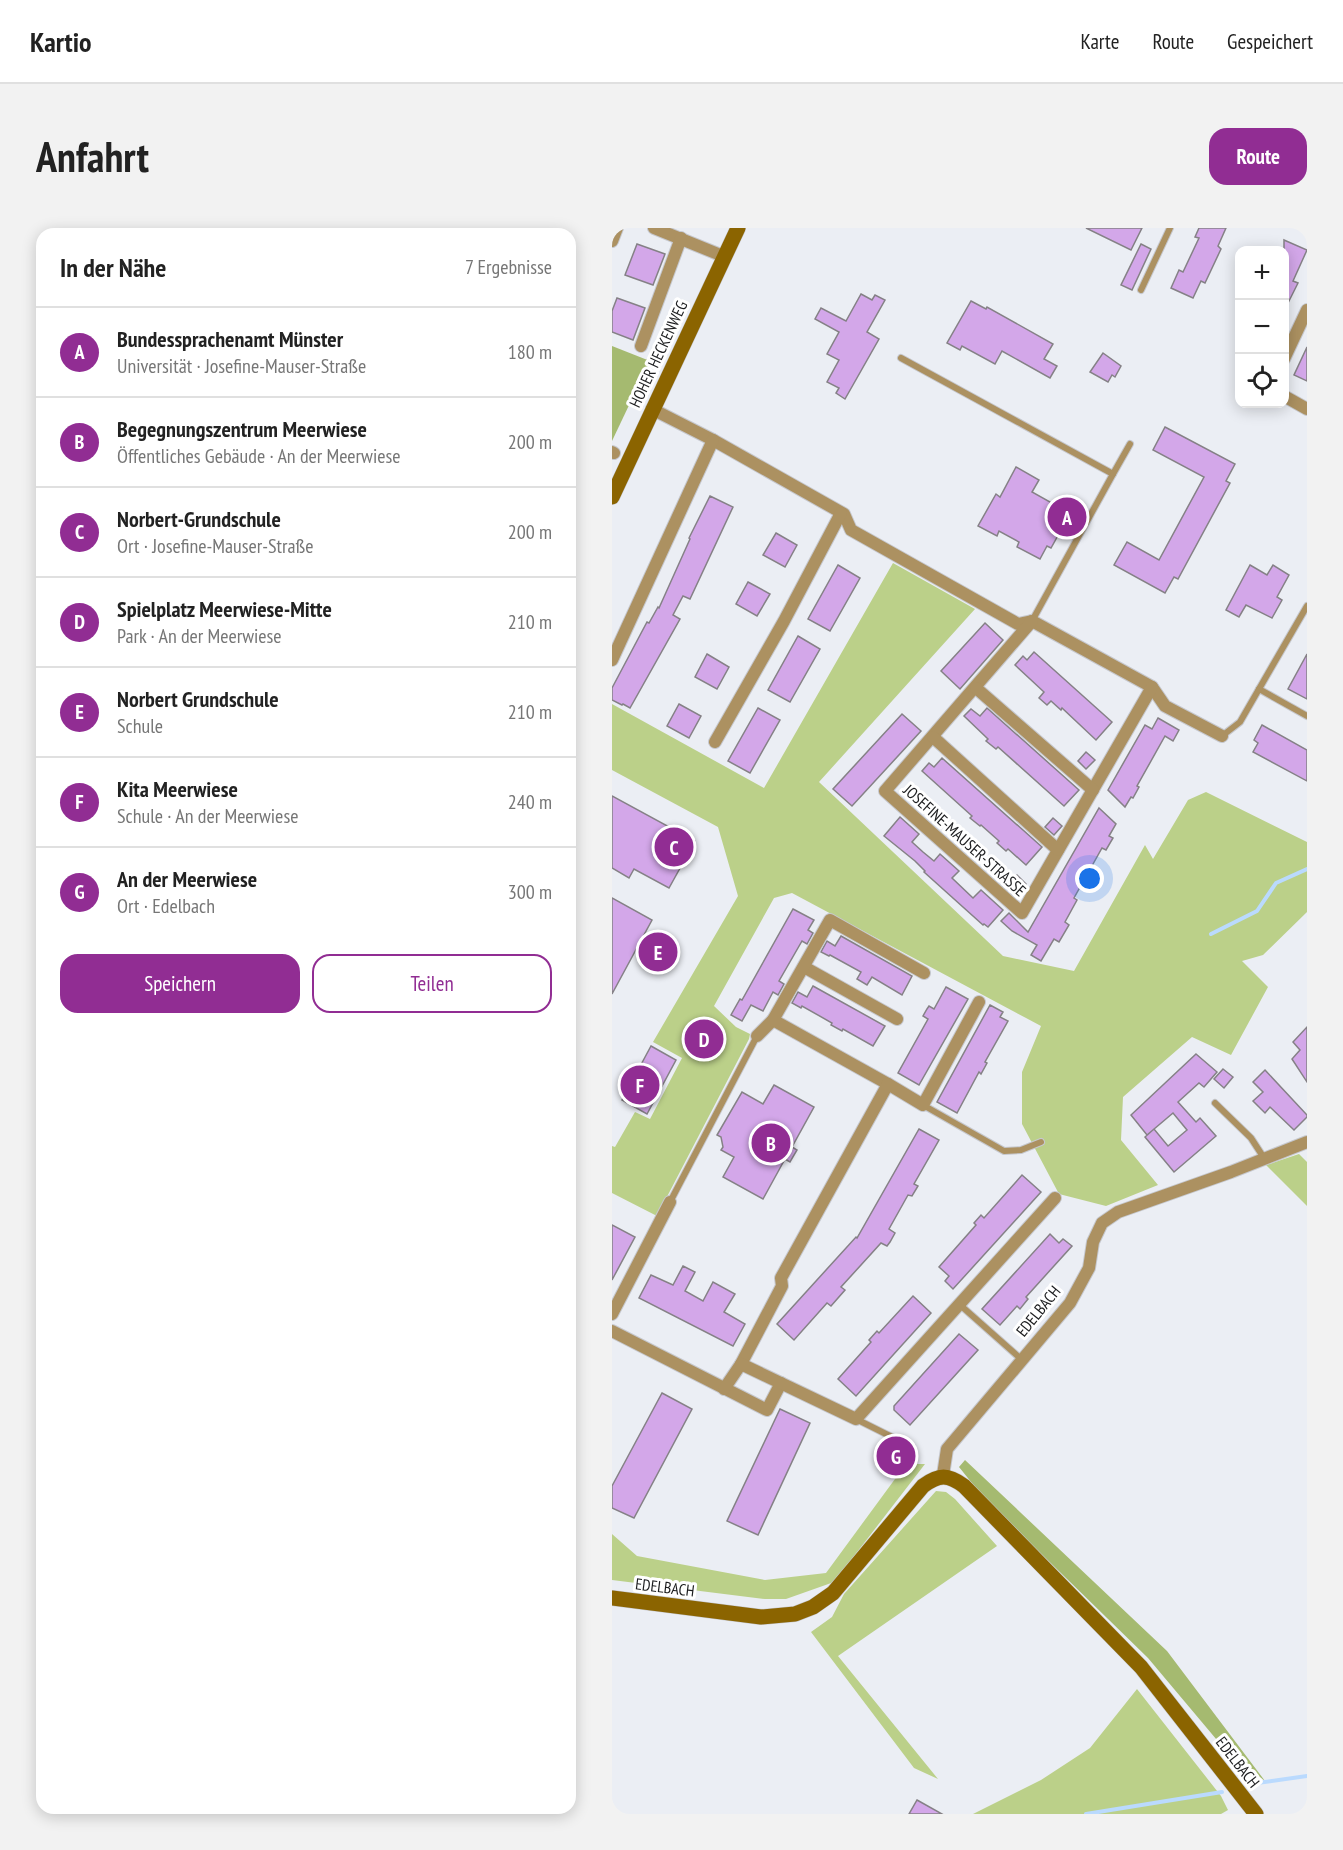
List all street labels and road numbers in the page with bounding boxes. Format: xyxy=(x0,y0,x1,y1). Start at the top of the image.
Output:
street label: HOHER HECKENWEG xyxy=(625,297,692,411)
street label: JOSEFINE-MAUSER-STRASSE xyxy=(899,779,1030,900)
street label: EDELBACH xyxy=(1012,1282,1064,1340)
street label: EDELBACH xyxy=(634,1573,696,1601)
street label: EDELBACH xyxy=(1212,1732,1264,1792)

